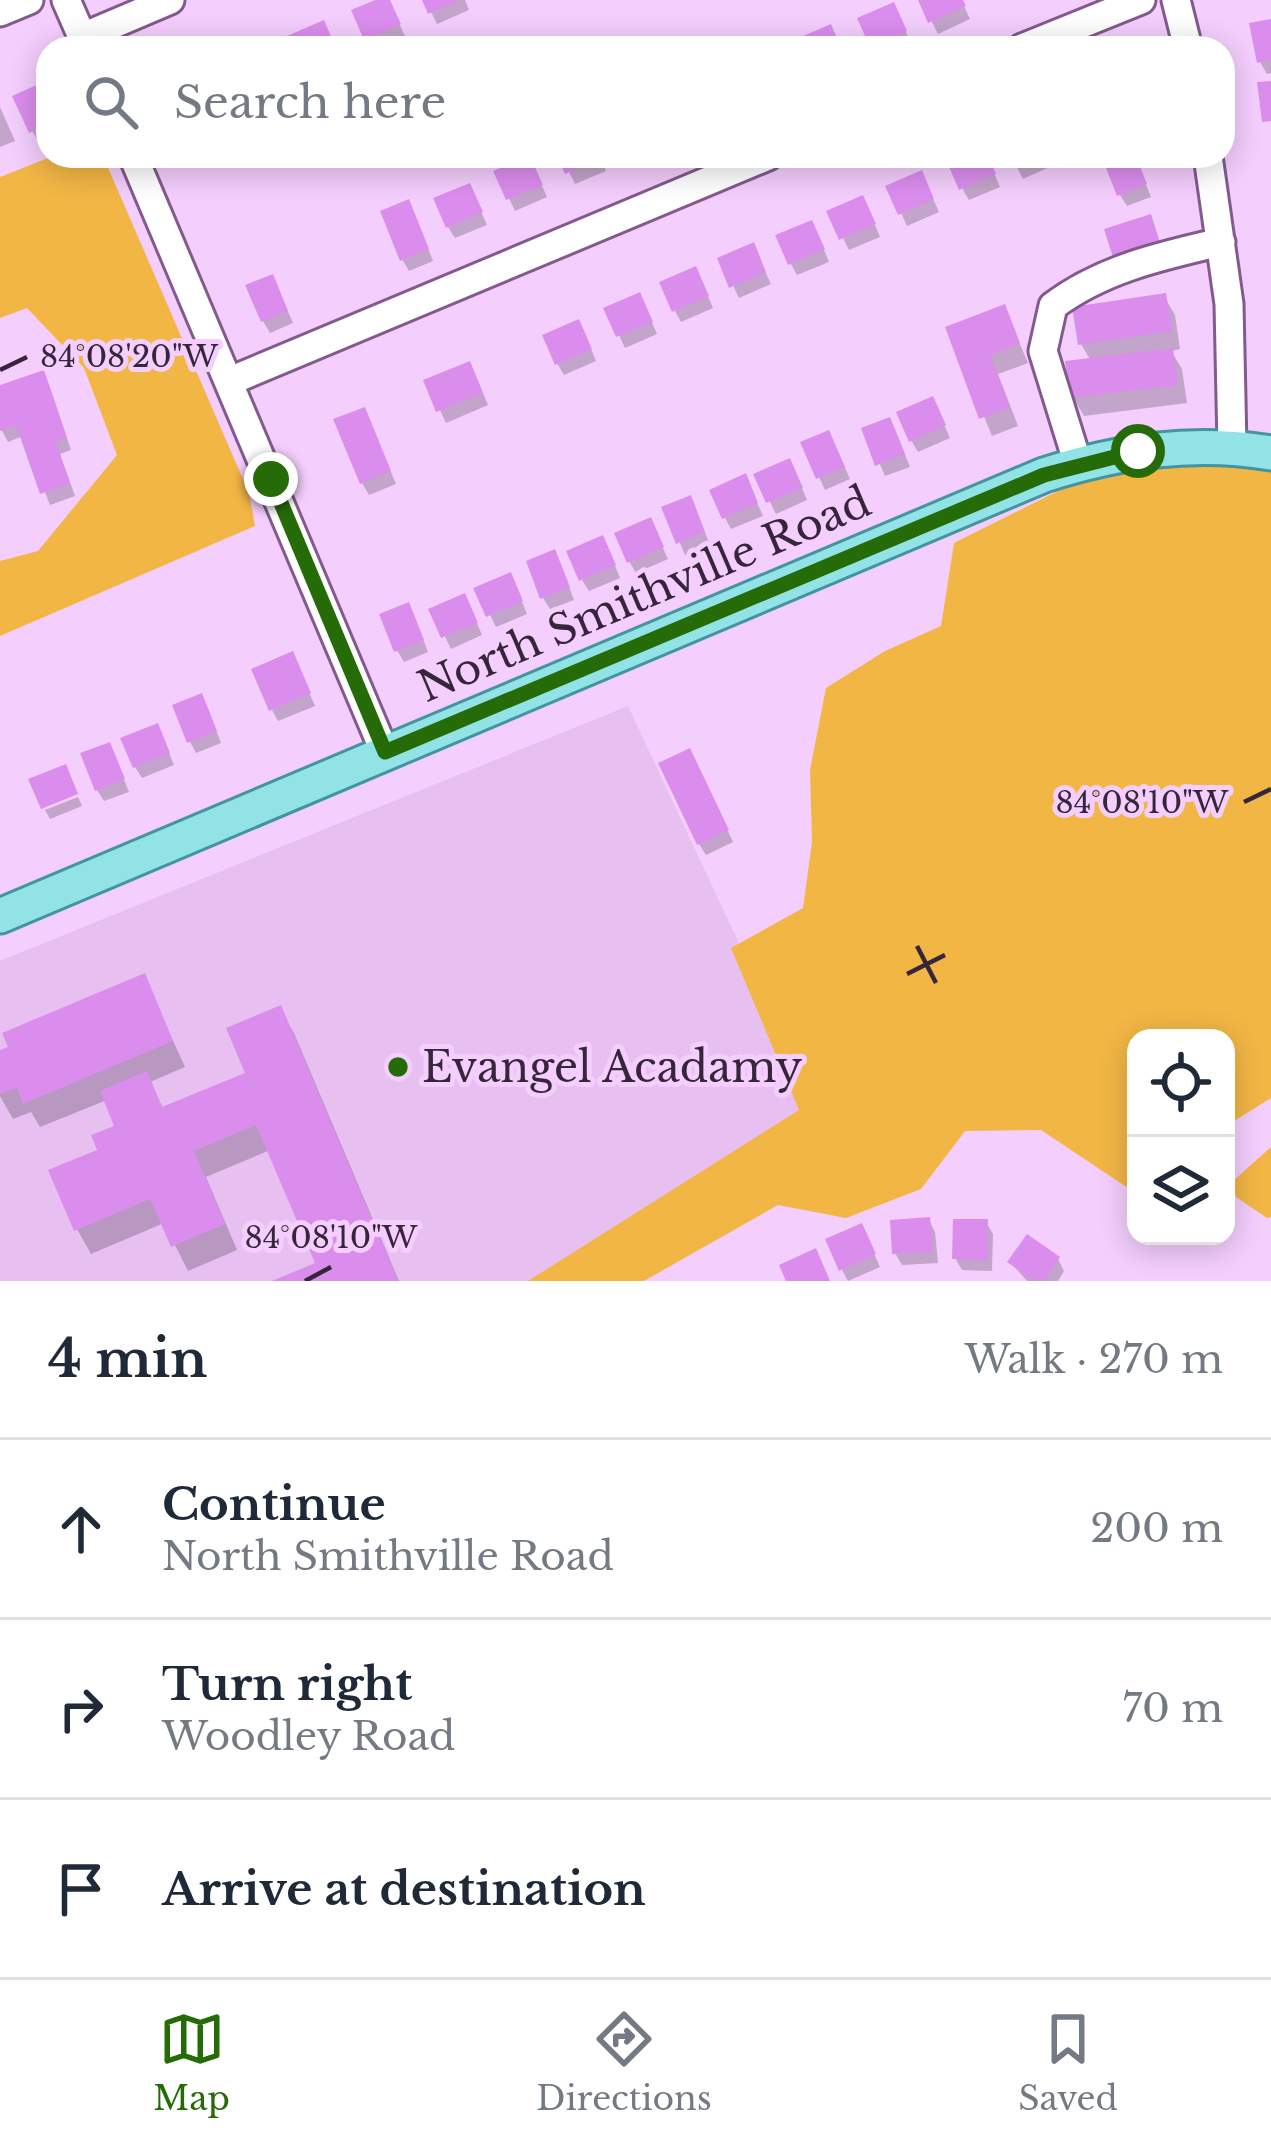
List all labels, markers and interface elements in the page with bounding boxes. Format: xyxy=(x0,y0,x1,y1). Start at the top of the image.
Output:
search box xyxy=(36,36,1235,168)
icon: search xyxy=(78,69,144,135)
text: Search here xyxy=(174,74,446,130)
text: 84°08'20"W xyxy=(40,338,219,375)
route start xyxy=(1111,424,1165,478)
route end xyxy=(244,452,298,506)
street label: North Smithville Road xyxy=(410,475,878,713)
text: 84°08'10"W xyxy=(1056,784,1229,821)
map controls xyxy=(1127,1029,1235,1245)
button: locate xyxy=(1127,1029,1235,1137)
place label: Evangel Acadamy xyxy=(422,1041,803,1093)
marker: Evangel Acadamy xyxy=(385,1054,411,1080)
button: layers xyxy=(1127,1137,1235,1245)
text: 84°08'10"W xyxy=(245,1219,418,1256)
text: 4 min xyxy=(48,1328,207,1391)
text: Walk · 270 m xyxy=(965,1335,1223,1384)
text: Continue xyxy=(162,1476,386,1532)
icon: ahead xyxy=(48,1496,114,1562)
text: 200 m xyxy=(1090,1504,1223,1553)
text: North Smithville Road xyxy=(162,1532,614,1581)
text: Turn right xyxy=(162,1656,412,1712)
icon: right xyxy=(48,1676,114,1742)
text: 70 m xyxy=(1123,1684,1223,1733)
text: Woodley Road xyxy=(162,1712,455,1761)
icon: arrive xyxy=(48,1856,114,1922)
text: Arrive at destination xyxy=(162,1861,646,1917)
tab: Map xyxy=(153,2006,230,2119)
tab: Directions xyxy=(536,2006,712,2119)
tab: Saved xyxy=(1018,2006,1118,2119)

